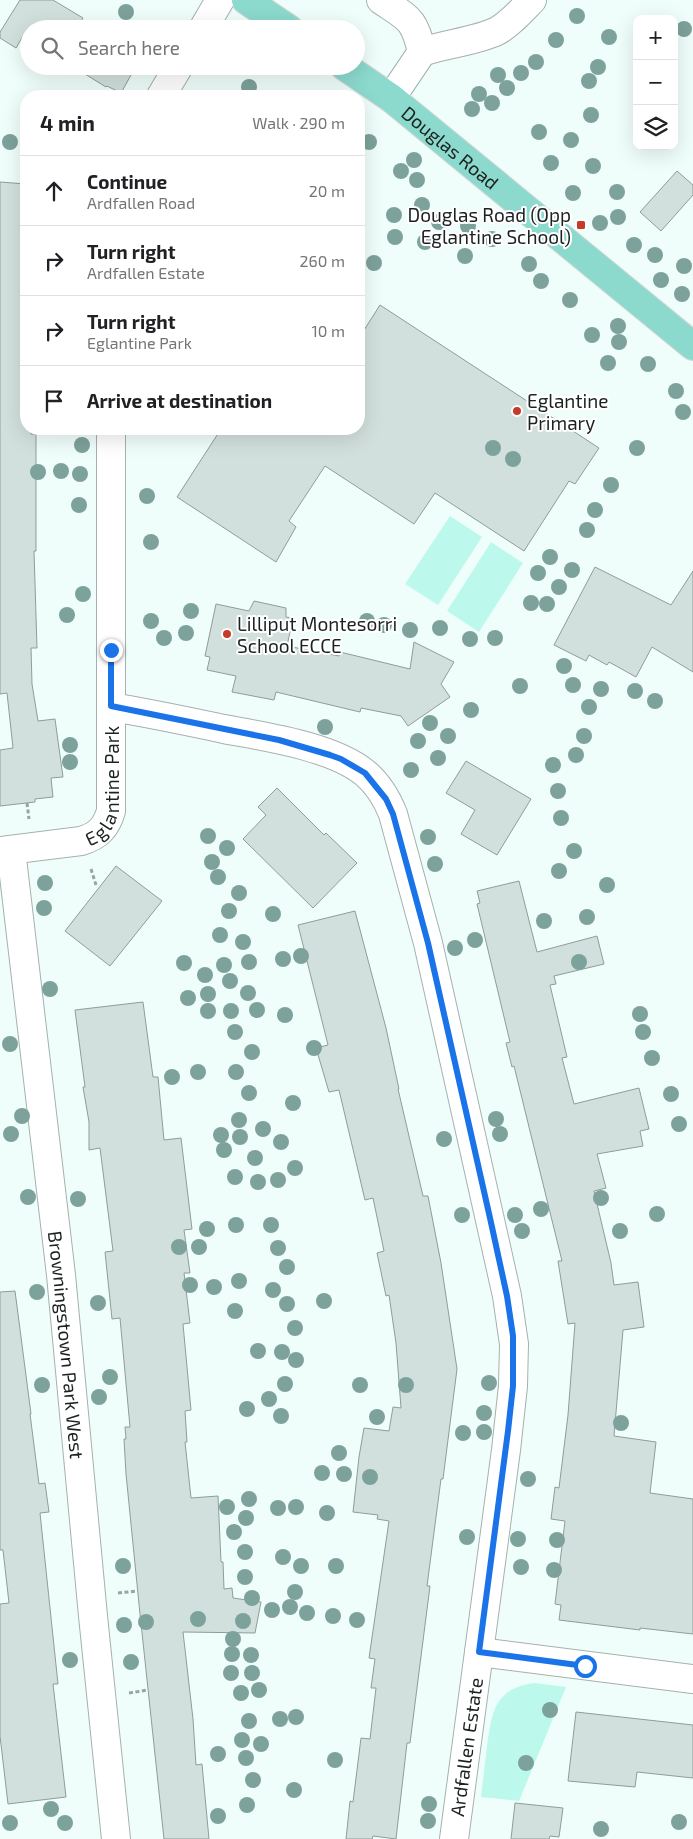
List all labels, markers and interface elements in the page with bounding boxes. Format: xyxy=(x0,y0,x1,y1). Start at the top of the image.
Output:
map controls xyxy=(633,15,678,150)
button: + xyxy=(633,15,678,60)
search box xyxy=(20,20,365,75)
icon: search xyxy=(38,34,66,62)
text: Search here xyxy=(78,36,180,59)
button: − xyxy=(633,60,678,105)
street label: Douglas Road xyxy=(397,100,504,193)
button: layers xyxy=(633,105,678,150)
text: 4 min xyxy=(40,110,95,135)
text: Walk · 290 m xyxy=(252,113,345,132)
text: Continue xyxy=(87,170,167,193)
icon: ahead xyxy=(40,177,68,205)
text: 20 m xyxy=(309,181,345,200)
text: Ardfallen Road xyxy=(87,193,195,212)
place label: Douglas Road (Opp Eglantine School) xyxy=(408,203,571,248)
marker: Douglas Road (Opp Eglantine School) xyxy=(575,219,587,231)
text: Turn right xyxy=(87,240,175,263)
icon: right xyxy=(40,247,68,275)
text: 260 m xyxy=(300,251,345,270)
text: Ardfallen Estate xyxy=(87,263,205,282)
text: Turn right xyxy=(87,310,175,333)
icon: right xyxy=(40,317,68,345)
text: 10 m xyxy=(311,321,345,340)
text: Eglantine Park xyxy=(87,333,192,352)
icon: arrive xyxy=(40,387,68,415)
text: Arrive at destination xyxy=(87,389,272,412)
place label: Eglantine Primary xyxy=(527,389,609,434)
marker: Eglantine Primary xyxy=(511,405,523,417)
place label: Lilliput Montesorri School ECCE xyxy=(237,612,397,657)
marker: Lilliput Montesorri School ECCE xyxy=(221,628,233,640)
route end xyxy=(100,639,123,662)
street label: Eglantine Park xyxy=(81,726,123,850)
street label: Browningstown Park West xyxy=(44,1229,90,1460)
route start xyxy=(574,1655,597,1678)
street label: Ardfallen Estate xyxy=(445,1676,487,1818)

